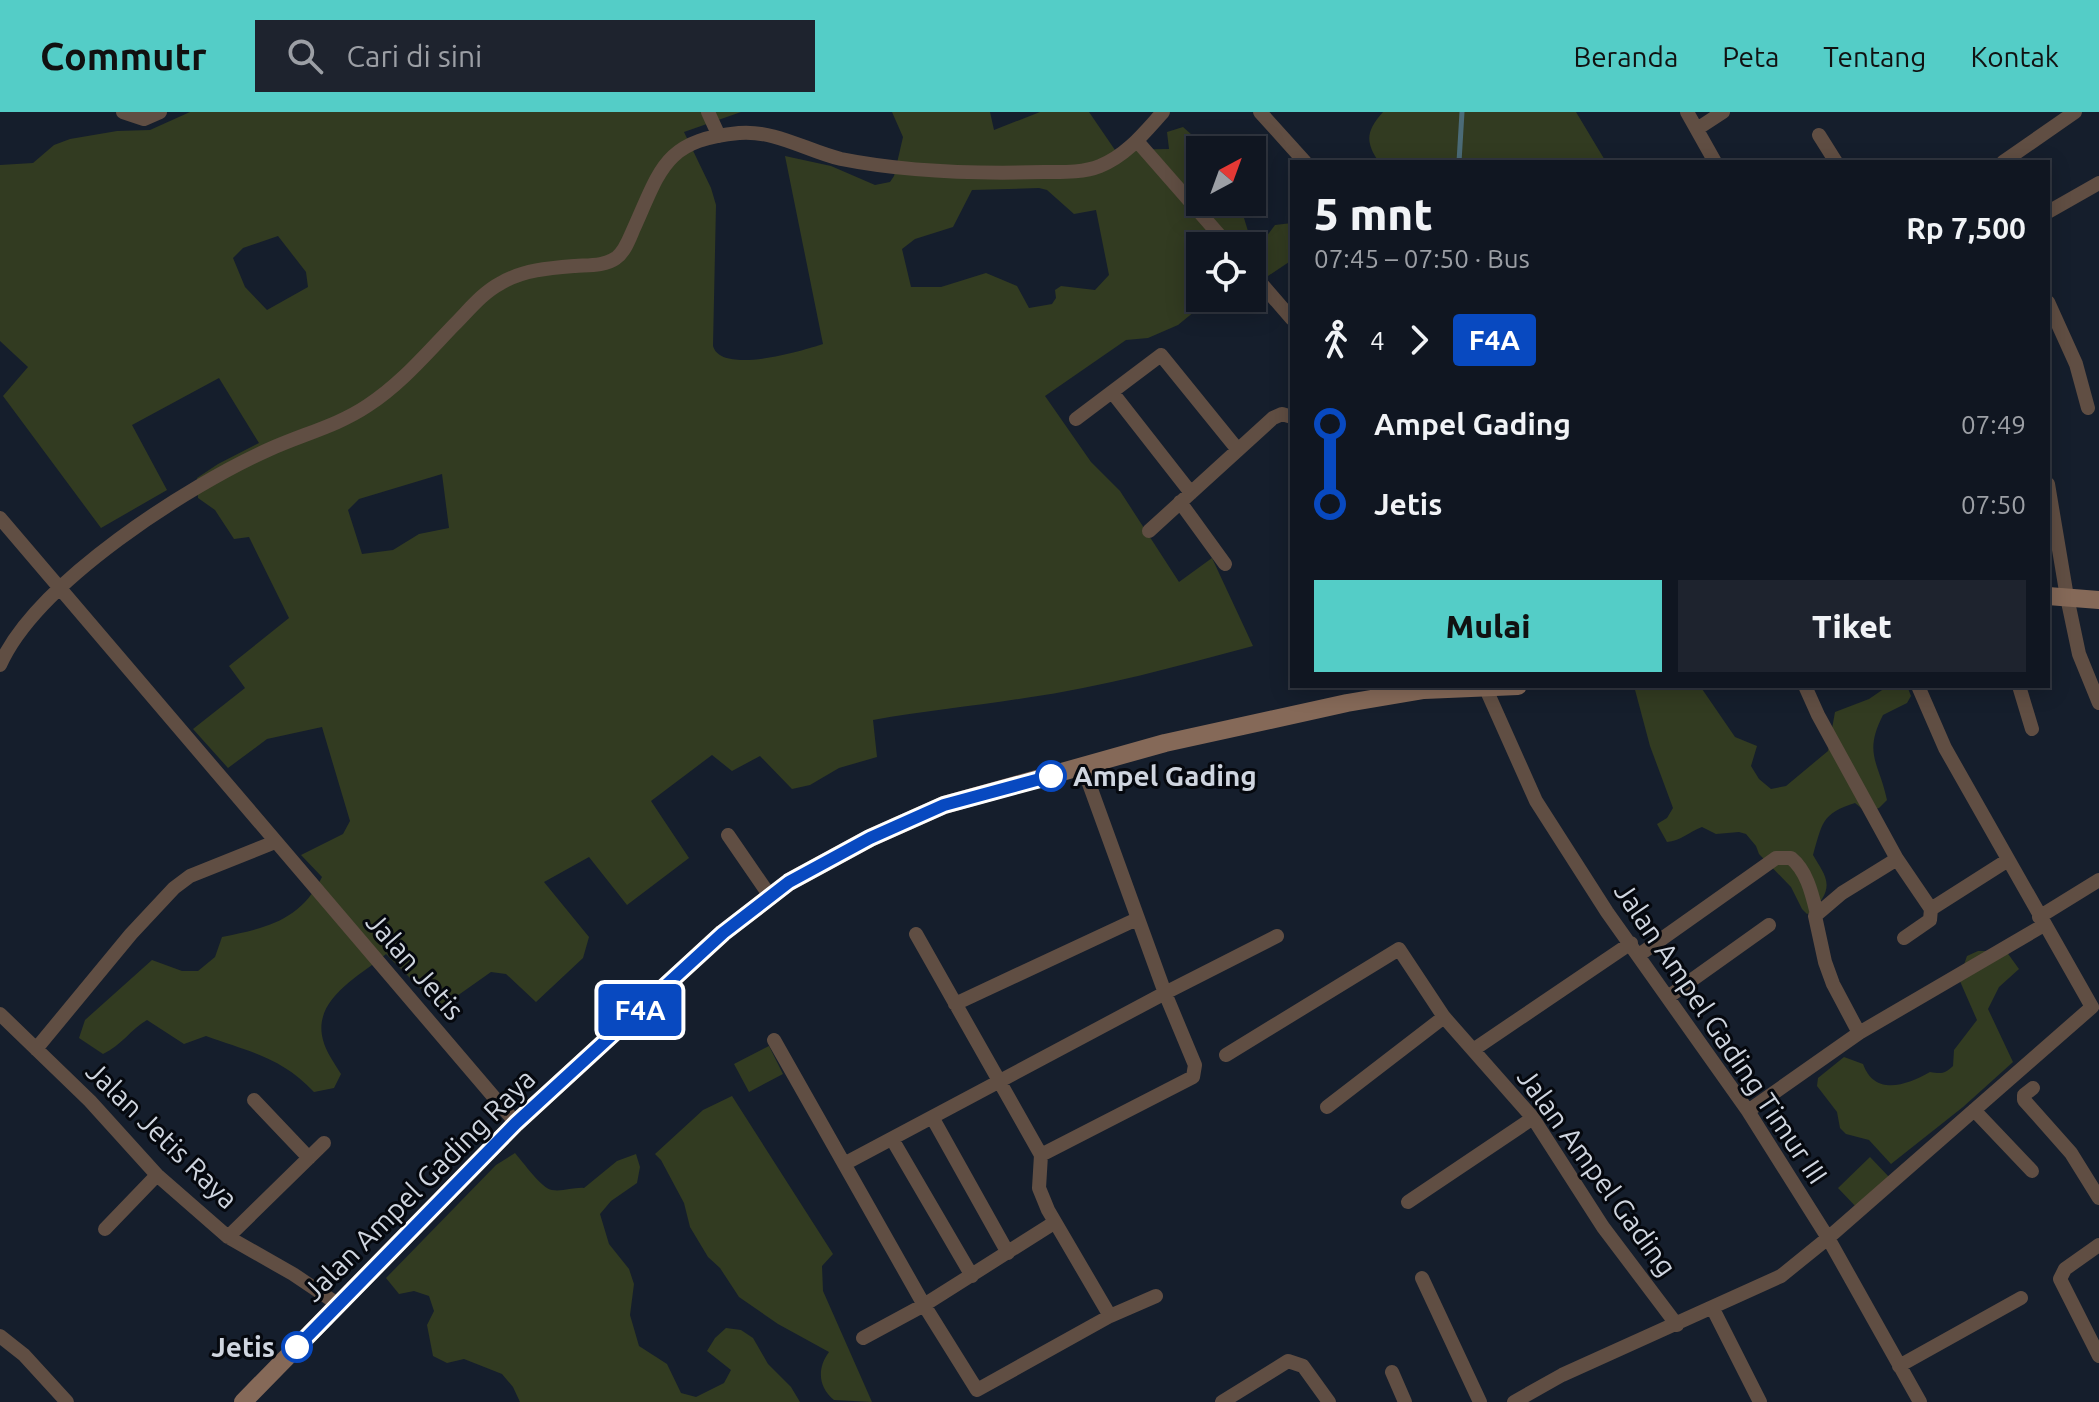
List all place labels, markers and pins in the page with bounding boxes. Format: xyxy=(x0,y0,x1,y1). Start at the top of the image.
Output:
place label: Ampel Gading xyxy=(1073,760,1257,791)
marker: Ampel Gading xyxy=(1036,761,1066,791)
place label: Jetis xyxy=(211,1331,275,1362)
marker: Jetis xyxy=(282,1332,312,1362)

